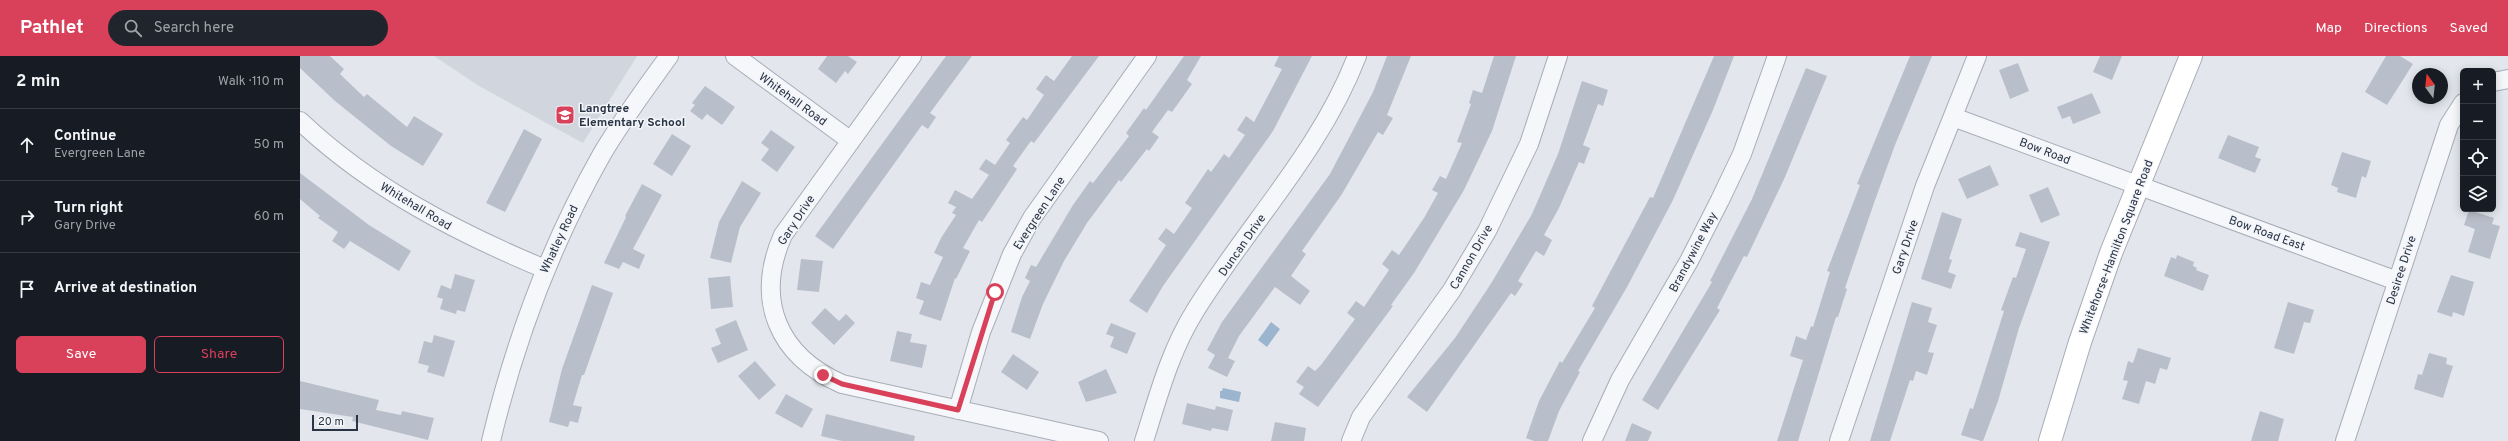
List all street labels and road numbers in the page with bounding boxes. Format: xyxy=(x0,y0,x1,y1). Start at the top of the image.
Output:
street label: Whitehall Road xyxy=(755,70,830,130)
street label: Bow Road xyxy=(2017,135,2073,169)
street label: Whitehorse-Hamilton Square Road xyxy=(2076,158,2158,337)
street label: Evergreen Lane xyxy=(1010,174,1069,253)
street label: Whitehall Road xyxy=(377,179,454,235)
street label: Gary Drive xyxy=(775,192,819,249)
street label: Whatley Road xyxy=(537,203,583,276)
street label: Brandywine Way xyxy=(1666,209,1722,295)
street label: Duncan Drive xyxy=(1216,211,1270,280)
street label: Bow Road East xyxy=(2226,213,2307,255)
street label: Gary Drive xyxy=(1889,218,1923,277)
street label: Cannon Drive xyxy=(1447,222,1497,293)
street label: Desiree Drive xyxy=(2383,234,2421,307)

